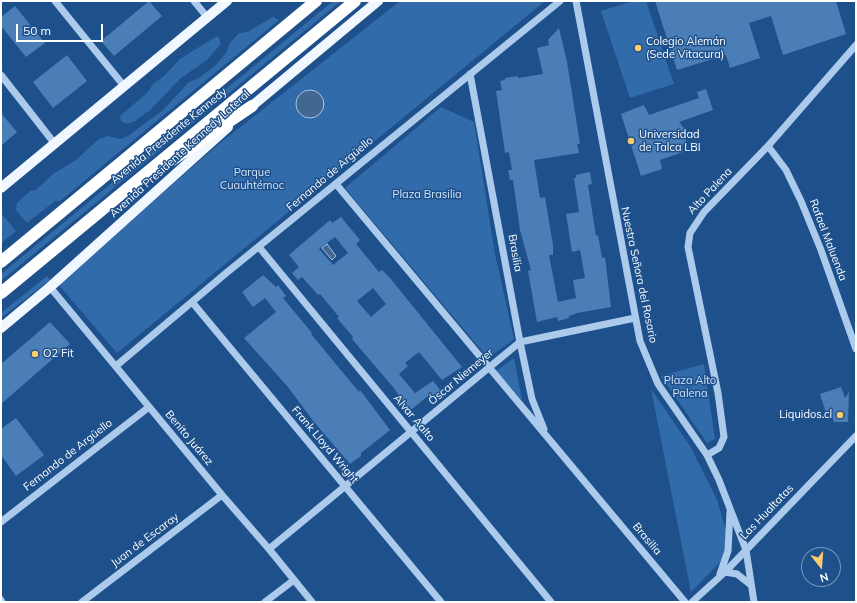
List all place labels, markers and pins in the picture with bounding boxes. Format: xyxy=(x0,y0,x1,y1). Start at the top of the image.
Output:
place label: Colegio Alemán (Sede Vitacura) xyxy=(646,35,726,61)
marker: Colegio Alemán (Sede Vitacura) xyxy=(633,43,643,53)
place label: Universidad de Talca LBI xyxy=(639,128,701,154)
marker: Universidad de Talca LBI xyxy=(626,136,636,146)
place label: O2 Fit xyxy=(43,347,74,361)
marker: O2 Fit xyxy=(30,349,40,359)
place label: Liquidos.cl xyxy=(779,408,832,422)
marker: Liquidos.cl xyxy=(835,410,845,420)

